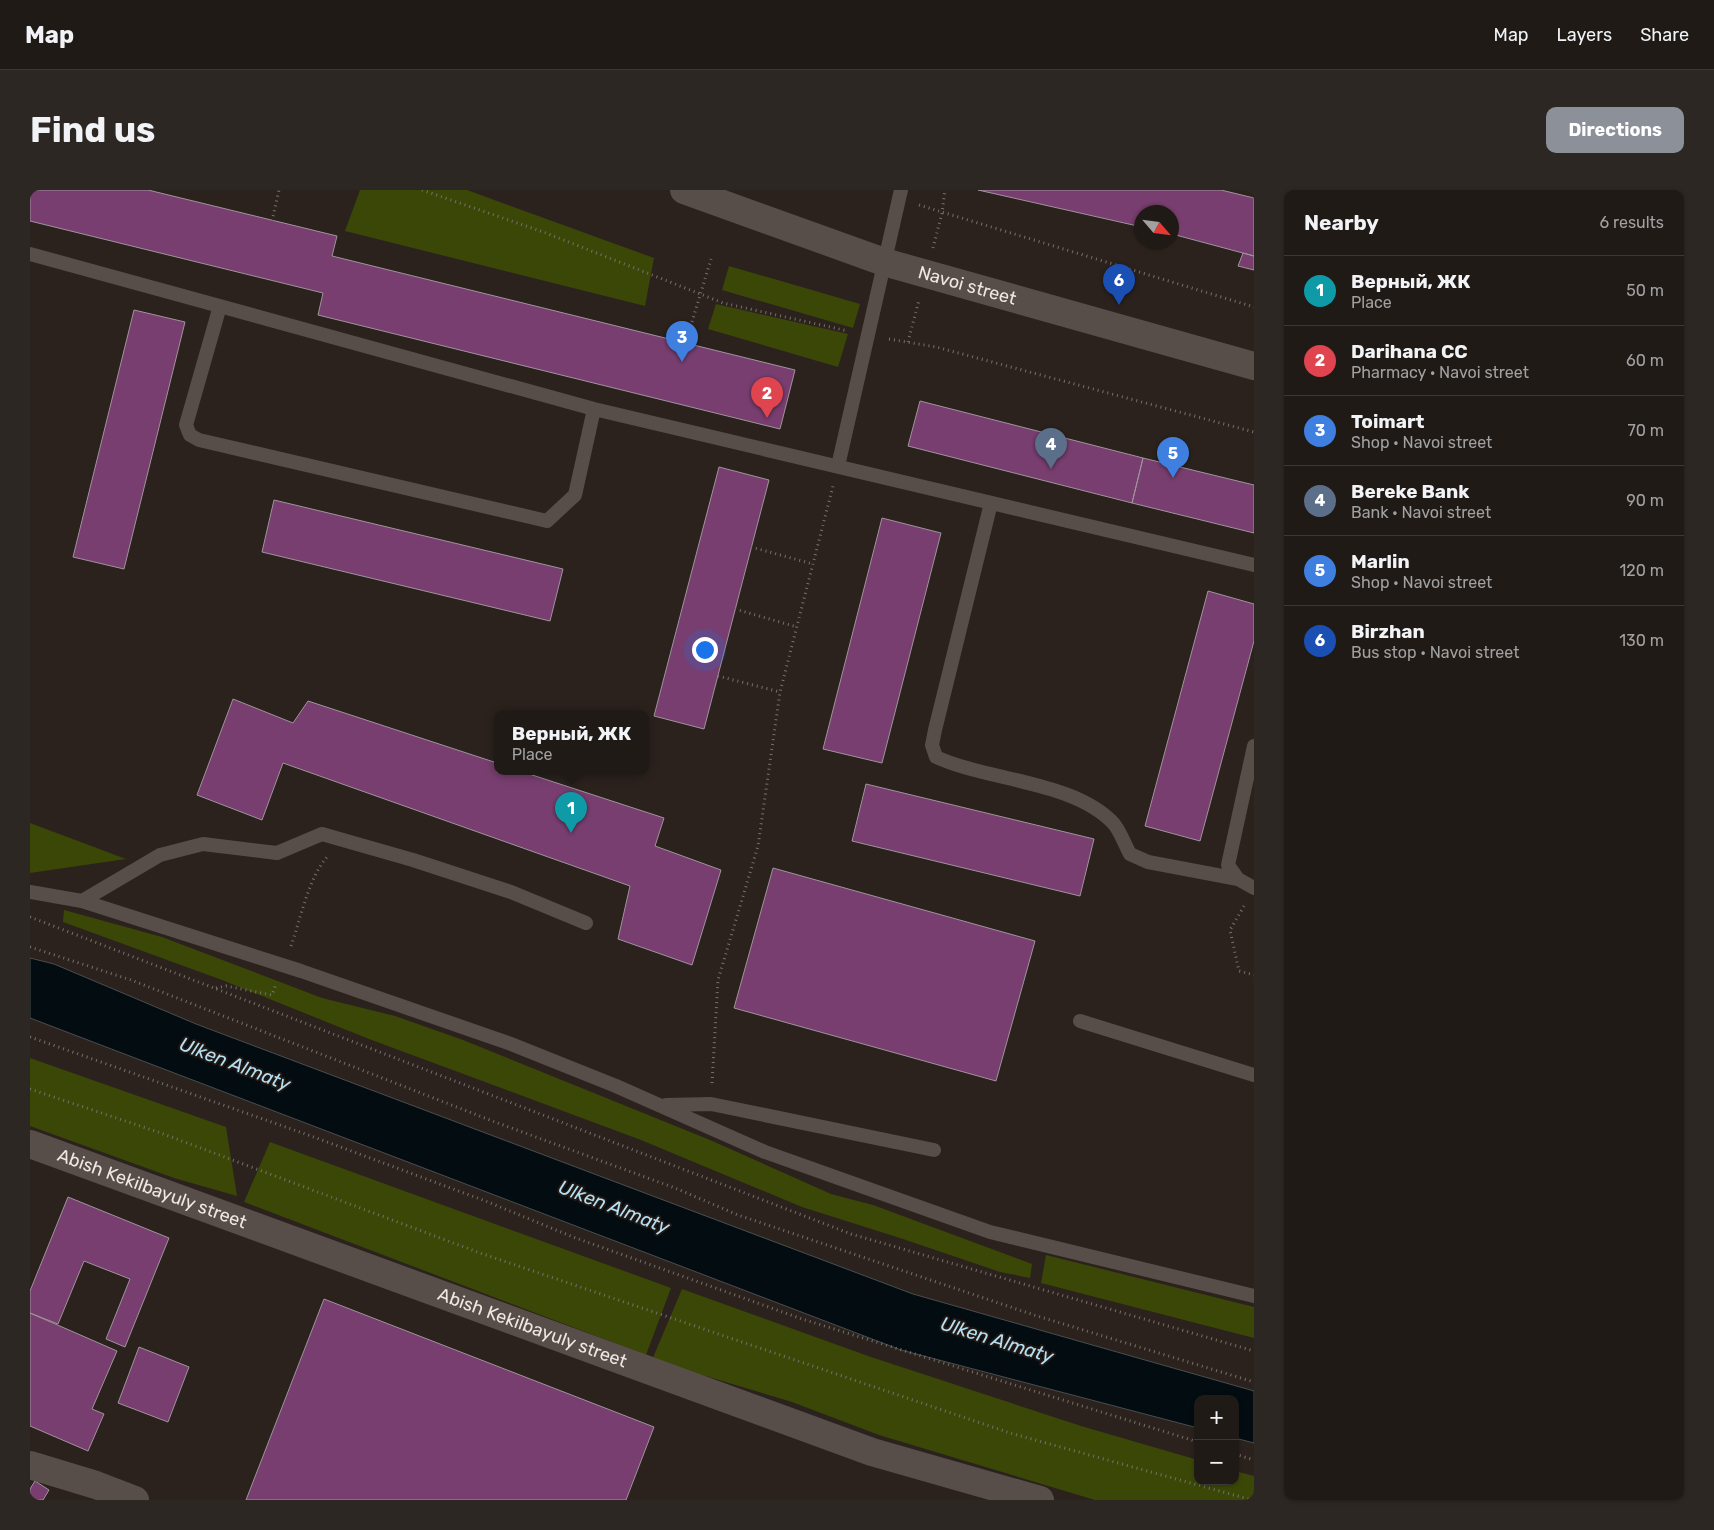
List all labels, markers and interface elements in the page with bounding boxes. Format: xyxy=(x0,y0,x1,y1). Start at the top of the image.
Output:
text: Map xyxy=(25,21,74,49)
text: Map xyxy=(1494,24,1529,46)
text: Layers xyxy=(1557,24,1612,46)
text: Share xyxy=(1640,24,1689,46)
button: Directions xyxy=(1546,107,1684,153)
text: Find us xyxy=(30,109,155,151)
north arrow xyxy=(1134,205,1179,250)
text: Nearby xyxy=(1304,210,1379,235)
text: 6 results xyxy=(1599,213,1664,232)
street label: Navoi street xyxy=(916,261,1019,310)
pin: 6 xyxy=(1103,264,1135,305)
text: Верный, ЖК xyxy=(1351,270,1471,293)
text: 1 xyxy=(1316,281,1324,300)
text: 50 m xyxy=(1626,281,1664,300)
text: Place xyxy=(1351,293,1392,312)
pin: 3 xyxy=(666,321,698,362)
text: Darihana CC xyxy=(1351,340,1468,363)
text: 2 xyxy=(1315,351,1325,370)
text: 60 m xyxy=(1626,351,1664,370)
text: Pharmacy · Navoi street xyxy=(1351,363,1529,382)
pin: 2 xyxy=(751,377,783,418)
text: Toimart xyxy=(1351,410,1424,433)
text: 3 xyxy=(1315,421,1325,440)
text: 70 m xyxy=(1627,421,1664,440)
pin: 4 xyxy=(1035,428,1067,469)
text: Shop · Navoi street xyxy=(1351,433,1492,452)
pin: 5 xyxy=(1157,437,1189,478)
text: Bereke Bank xyxy=(1351,480,1469,503)
text: 4 xyxy=(1315,491,1325,510)
text: 90 m xyxy=(1626,491,1664,510)
text: Bank · Navoi street xyxy=(1351,503,1491,522)
text: Marlin xyxy=(1351,550,1410,573)
text: 5 xyxy=(1315,561,1325,580)
text: 120 m xyxy=(1619,561,1664,580)
text: Shop · Navoi street xyxy=(1351,573,1492,592)
text: Birzhan xyxy=(1351,620,1425,643)
text: 6 xyxy=(1315,631,1325,650)
text: 130 m xyxy=(1619,631,1664,650)
your location xyxy=(692,637,718,663)
text: Bus stop · Navoi street xyxy=(1351,643,1519,662)
popup xyxy=(494,710,649,775)
text: Верный, ЖК xyxy=(512,722,631,745)
text: Place xyxy=(512,745,553,764)
pin: 1 xyxy=(555,792,587,833)
water label: Ulken Almaty xyxy=(176,1032,294,1096)
street label: Abish Kekilbayuly street xyxy=(55,1144,250,1233)
water label: Ulken Almaty xyxy=(555,1175,673,1239)
street label: Abish Kekilbayuly street xyxy=(435,1283,630,1372)
water label: Ulken Almaty xyxy=(938,1312,1057,1368)
map controls xyxy=(1194,1395,1239,1485)
button: + xyxy=(1194,1395,1239,1440)
button: − xyxy=(1194,1440,1239,1485)

